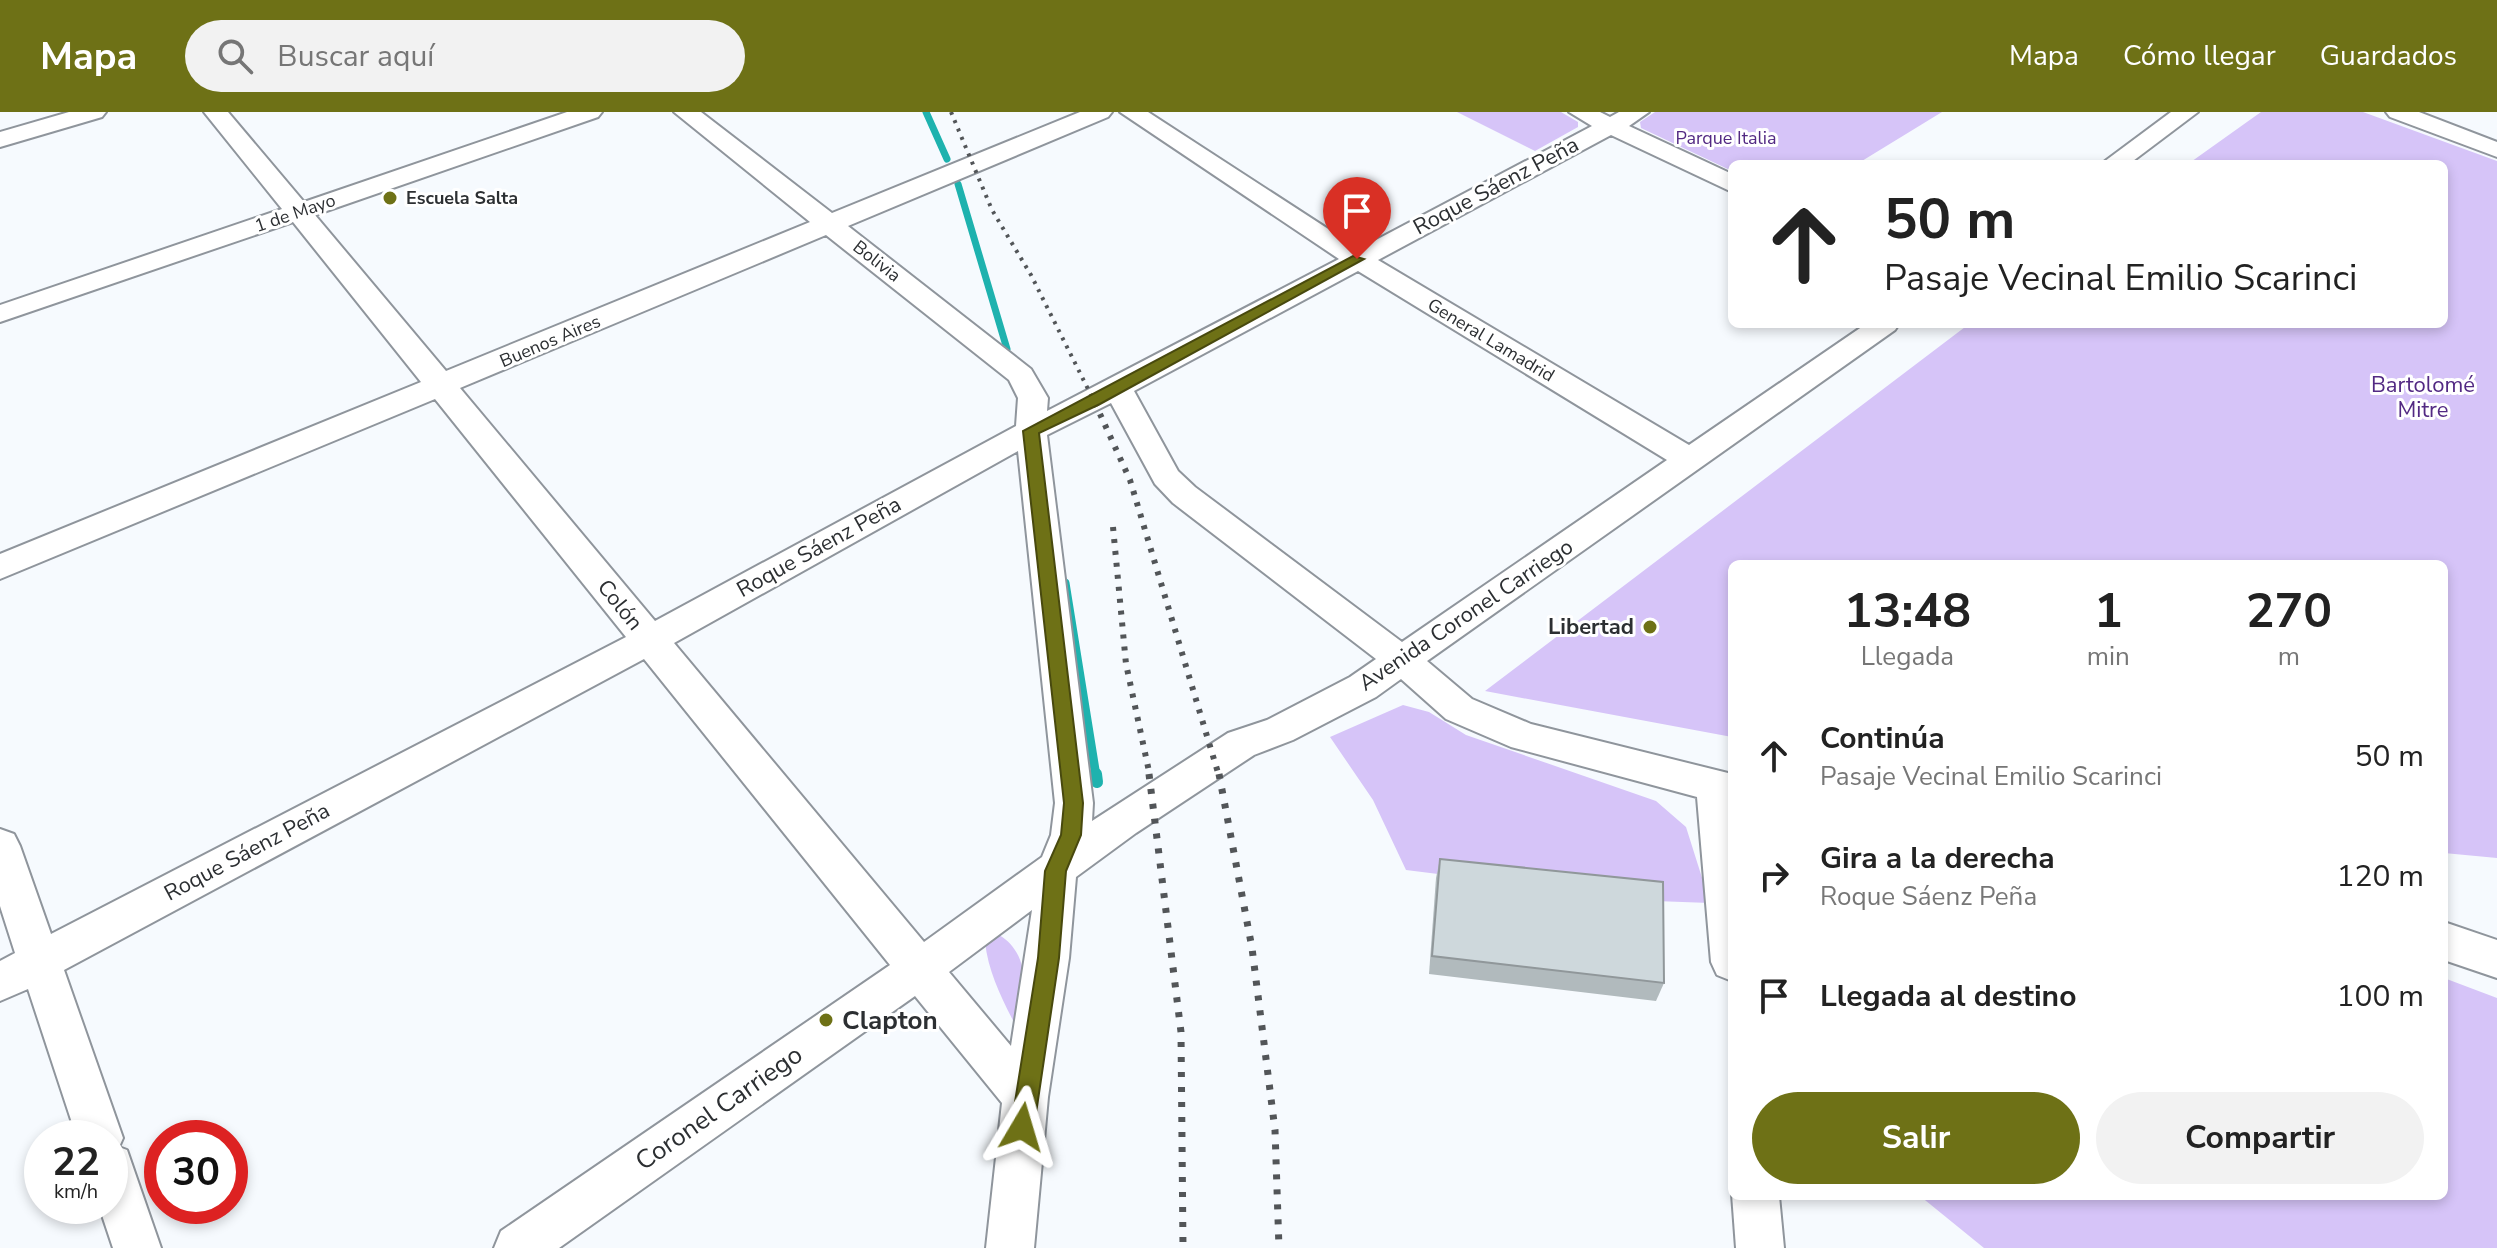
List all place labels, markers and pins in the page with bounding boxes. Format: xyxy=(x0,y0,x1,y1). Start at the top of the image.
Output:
pin xyxy=(1323,177,1391,259)
place label: Escuela Salta xyxy=(406,186,518,210)
marker: Escuela Salta xyxy=(381,189,399,207)
place label: Libertad xyxy=(1548,612,1634,642)
marker: Libertad xyxy=(1641,618,1659,636)
place label: Clapton xyxy=(842,1003,938,1038)
marker: Clapton xyxy=(817,1011,835,1029)

